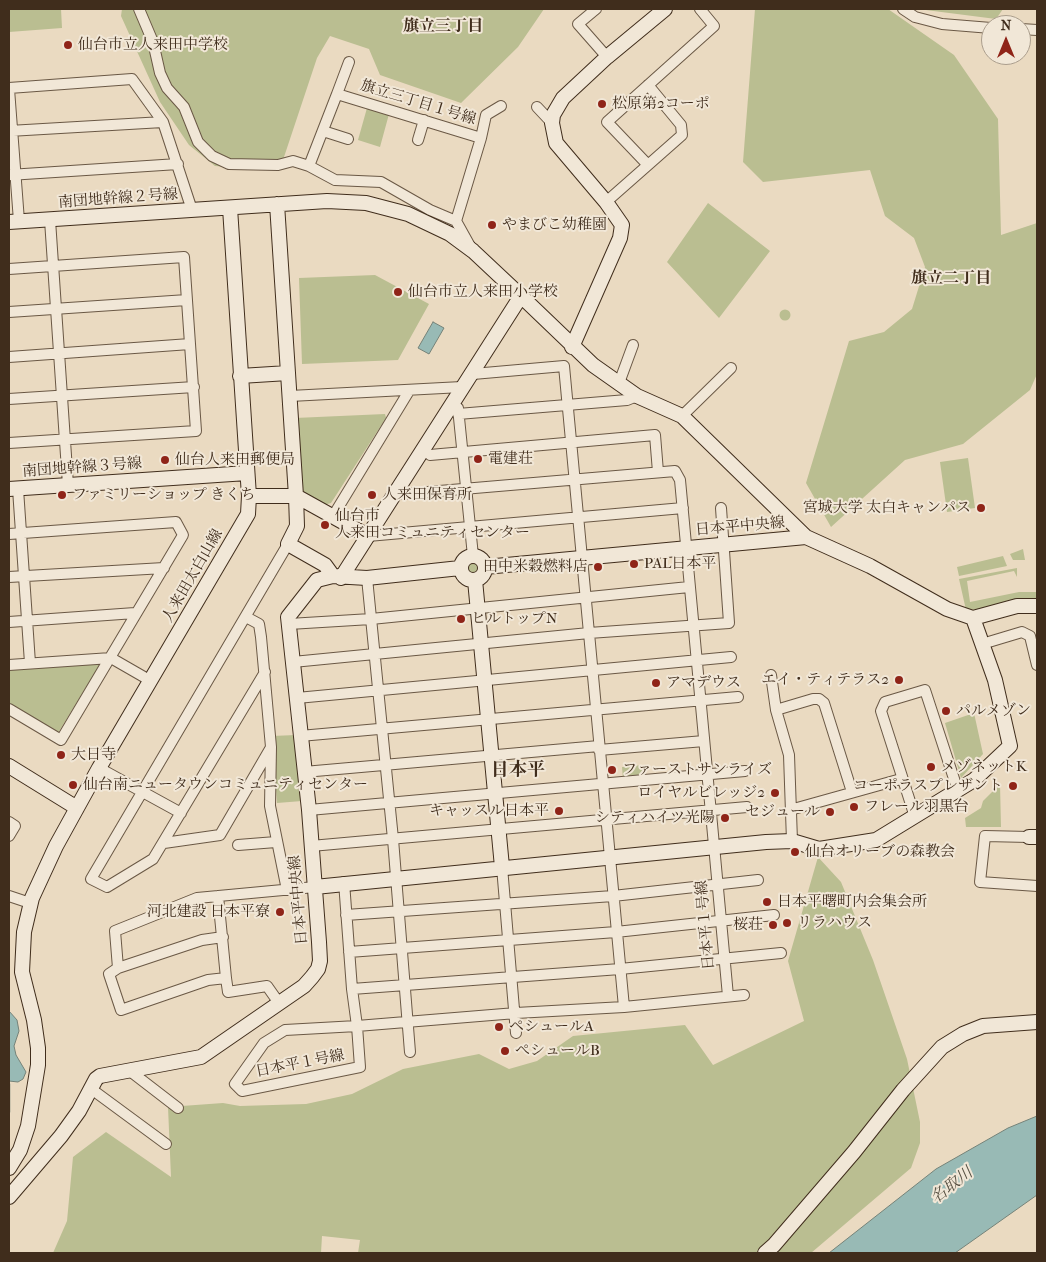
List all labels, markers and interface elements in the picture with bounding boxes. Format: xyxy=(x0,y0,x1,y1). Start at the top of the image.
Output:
north arrow xyxy=(981,15,1031,65)
district label: 旗立三丁目 xyxy=(403,17,483,37)
text: N xyxy=(1001,17,1011,34)
place label: 仙台市立人来田中学校 xyxy=(78,36,228,54)
marker: 仙台市立人来田中学校 xyxy=(62,39,74,51)
street label: 旗立三丁目１号線 xyxy=(358,77,478,129)
place label: 松原第2コーポ xyxy=(612,95,710,113)
marker: 松原第2コーポ xyxy=(596,98,608,110)
street label: 南団地幹線２号線 xyxy=(58,186,178,212)
place label: やまびこ幼稚園 xyxy=(502,216,607,234)
marker: やまびこ幼稚園 xyxy=(486,219,498,231)
district label: 旗立二丁目 xyxy=(911,269,991,289)
place label: 仙台市立人来田小学校 xyxy=(408,283,558,301)
marker: 仙台市立人来田小学校 xyxy=(392,286,404,298)
place label: 電建荘 xyxy=(488,450,533,468)
place label: 仙台人来田郵便局 xyxy=(175,451,295,469)
marker: 電建荘 xyxy=(472,453,484,465)
marker: 仙台人来田郵便局 xyxy=(159,454,171,466)
street label: 南団地幹線３号線 xyxy=(22,455,142,481)
place label: ファミリーショップ きくち xyxy=(72,486,255,504)
place label: 人来田保育所 xyxy=(382,486,472,504)
marker: ファミリーショップ きくち xyxy=(56,489,68,501)
marker: 人来田保育所 xyxy=(366,489,378,501)
place label: 宮城大学 太白キャンパス xyxy=(803,499,971,517)
marker: 宮城大学 太白キャンパス xyxy=(975,502,987,514)
place label: 仙台市 人来田コミュニティセンター xyxy=(335,507,530,542)
street label: 日本平中央線 xyxy=(694,514,786,540)
marker: 仙台市 人来田コミュニティセンター xyxy=(319,519,331,531)
street label: 人来田太白山線 xyxy=(159,526,227,626)
place label: PAL日本平 xyxy=(644,555,716,573)
place label: 田中米穀燃料店 xyxy=(483,558,588,576)
marker: PAL日本平 xyxy=(628,558,640,570)
marker: 田中米穀燃料店 xyxy=(592,561,604,573)
place label: ヒルトップN xyxy=(471,610,557,628)
marker: ヒルトップN xyxy=(455,613,467,625)
place label: エイ・ティテラス2 xyxy=(761,671,889,689)
place label: アマデウス xyxy=(666,674,741,692)
marker: エイ・ティテラス2 xyxy=(893,674,905,686)
marker: アマデウス xyxy=(650,677,662,689)
place label: パルメゾン xyxy=(956,702,1031,720)
marker: パルメゾン xyxy=(940,705,952,717)
place label: 大日寺 xyxy=(71,746,116,764)
marker: 大日寺 xyxy=(55,749,67,761)
place label: メゾネットK xyxy=(941,758,1027,776)
district label: 日本平 xyxy=(491,760,545,782)
place label: ファーストサンライズ xyxy=(622,761,772,779)
marker: メゾネットK xyxy=(925,761,937,773)
marker: ファーストサンライズ xyxy=(606,764,618,776)
place label: 仙台南ニュータウンコミュニティセンター xyxy=(83,776,368,794)
place label: コーポラスプレザント xyxy=(853,777,1003,795)
marker: 仙台南ニュータウンコミュニティセンター xyxy=(67,779,79,791)
marker: コーポラスプレザント xyxy=(1007,780,1019,792)
place label: ロイヤルビレッジ2 xyxy=(637,784,765,802)
marker: ロイヤルビレッジ2 xyxy=(769,787,781,799)
place label: フレール羽黒台 xyxy=(864,798,969,816)
marker: フレール羽黒台 xyxy=(848,801,860,813)
place label: キャッスル日本平 xyxy=(429,802,549,820)
place label: セジュール xyxy=(745,803,820,821)
marker: キャッスル日本平 xyxy=(553,805,565,817)
marker: セジュール xyxy=(824,806,836,818)
place label: シティハイツ光陽 xyxy=(595,809,715,827)
marker: シティハイツ光陽 xyxy=(719,812,731,824)
place label: 仙台オリーブの森教会 xyxy=(805,843,955,861)
marker: 仙台オリーブの森教会 xyxy=(789,846,801,858)
street label: 日本平中央線 xyxy=(286,854,312,946)
street label: 日本平１号線 xyxy=(693,879,719,971)
place label: 日本平曙町内会集会所 xyxy=(777,893,927,911)
marker: 日本平曙町内会集会所 xyxy=(761,896,773,908)
place label: 河北建設 日本平寮 xyxy=(147,903,270,921)
marker: 河北建設 日本平寮 xyxy=(274,906,286,918)
place label: リラハウス xyxy=(797,914,872,932)
place label: 桜荘 xyxy=(733,916,763,934)
marker: リラハウス xyxy=(781,917,793,929)
marker: 桜荘 xyxy=(767,919,779,931)
place label: ペシュールA xyxy=(509,1018,594,1036)
marker: ペシュールA xyxy=(493,1021,505,1033)
place label: ぺシュールB xyxy=(515,1042,600,1060)
marker: ぺシュールB xyxy=(499,1045,511,1057)
street label: 日本平１号線 xyxy=(254,1047,346,1081)
water label: 名取川 xyxy=(927,1164,977,1208)

